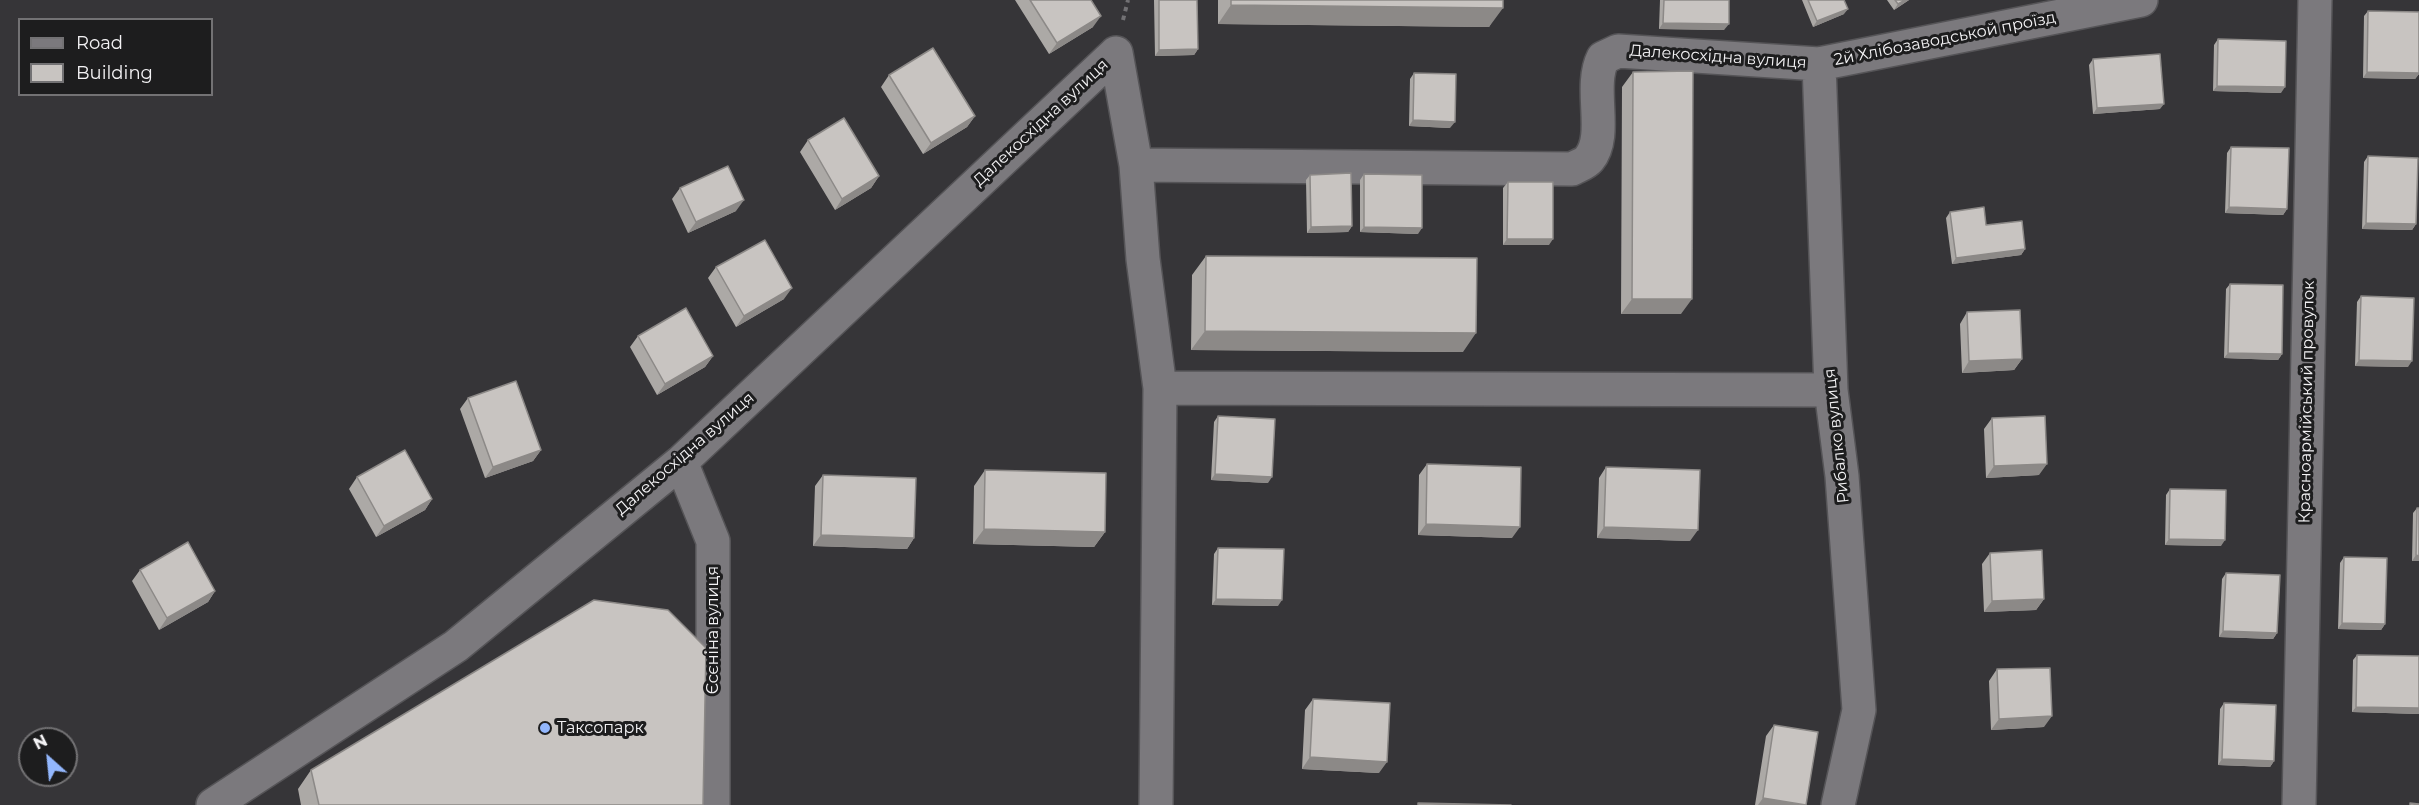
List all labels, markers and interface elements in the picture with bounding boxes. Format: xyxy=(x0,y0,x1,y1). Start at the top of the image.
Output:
street label: 2й Хлібозаводськой проїзд xyxy=(1833,8,2057,70)
legend xyxy=(18,18,213,96)
text: Road xyxy=(76,32,123,54)
street label: Далекосхідна вулиця xyxy=(1629,41,1807,73)
street label: Далекосхідна вулиця xyxy=(970,55,1112,191)
text: Building xyxy=(76,62,153,84)
street label: Красноармійський провулок xyxy=(2295,280,2319,524)
street label: Рибалко вулиця xyxy=(1820,368,1854,504)
street label: Далекосхідна вулиця xyxy=(612,389,758,519)
street label: Єсєніна вулиця xyxy=(703,566,723,694)
place label: Таксопарк xyxy=(557,718,644,738)
marker: Таксопарк xyxy=(538,721,552,735)
north arrow xyxy=(18,727,78,787)
text: N xyxy=(30,731,51,754)

